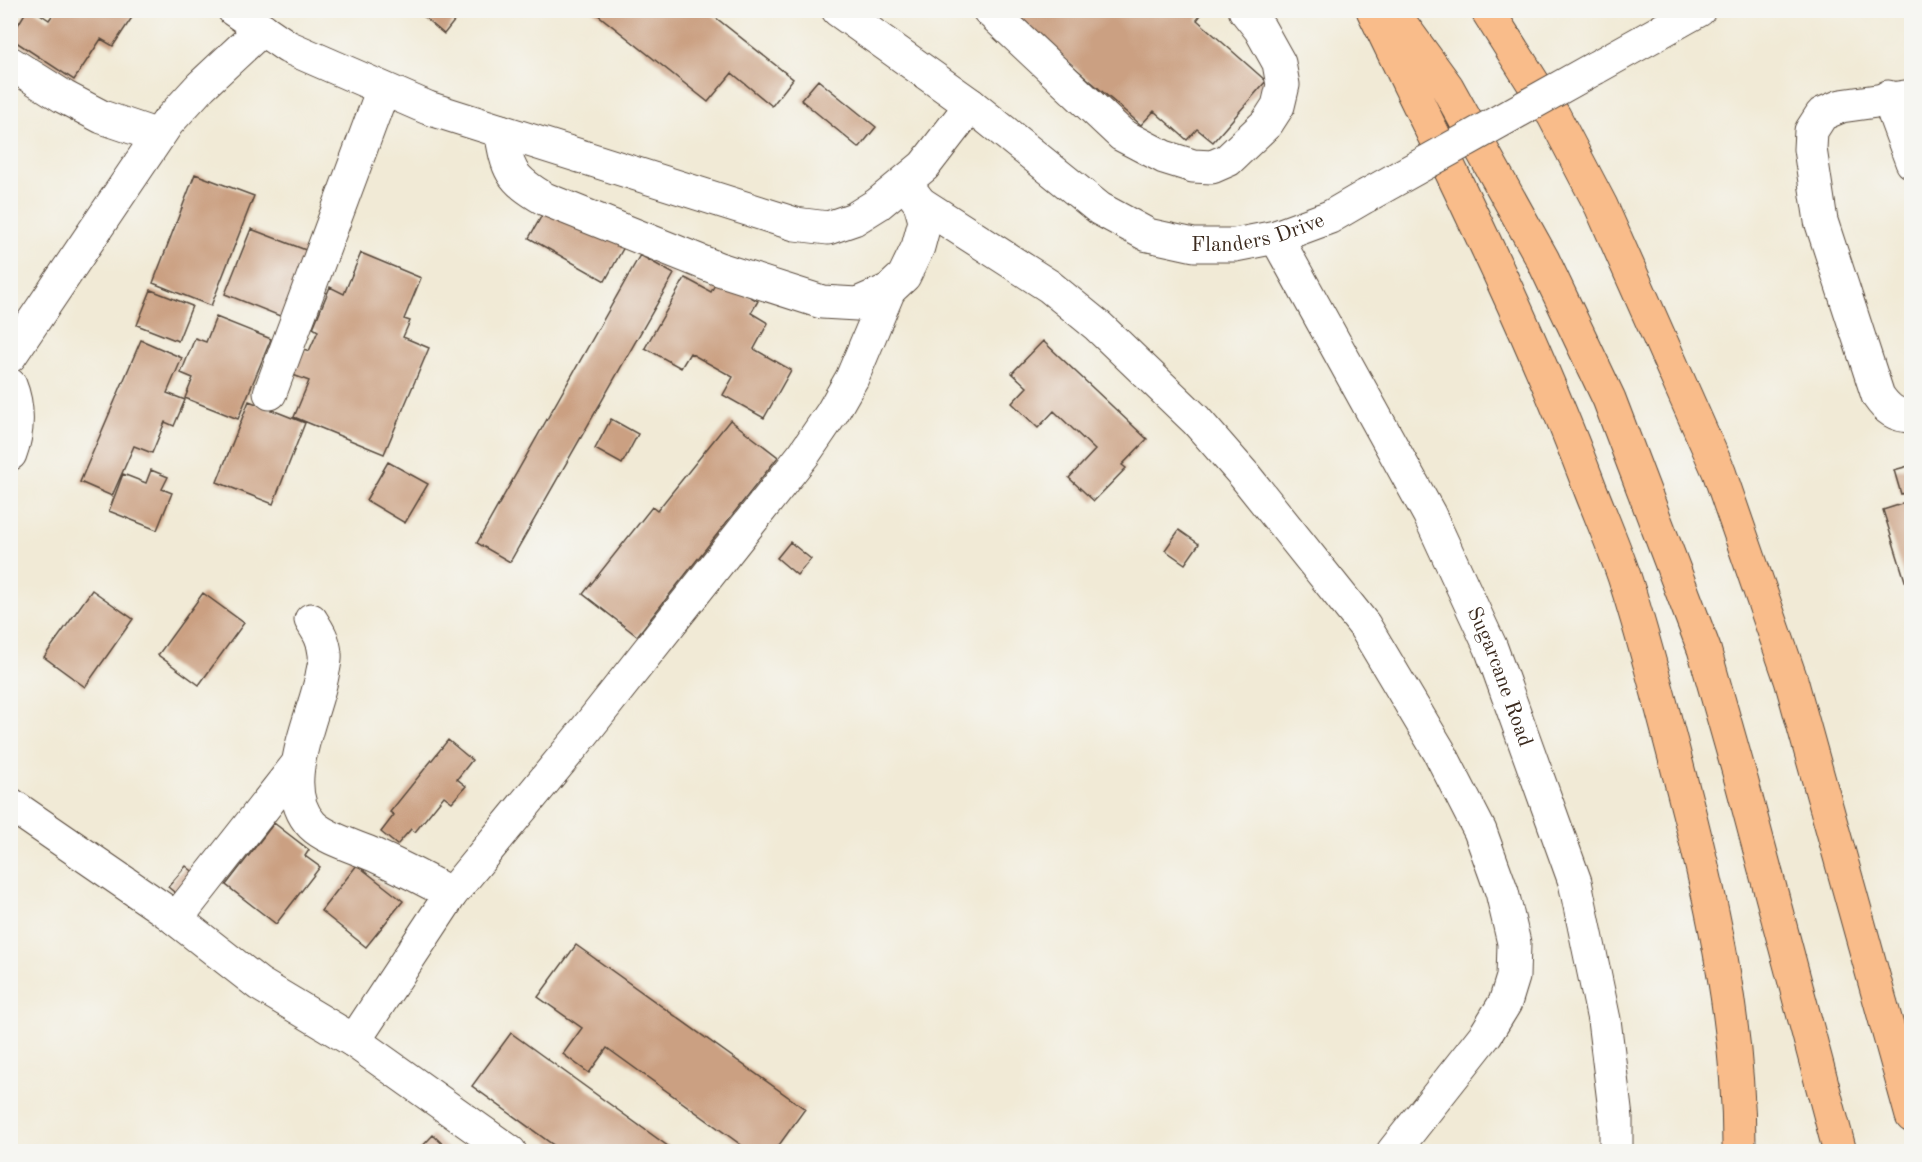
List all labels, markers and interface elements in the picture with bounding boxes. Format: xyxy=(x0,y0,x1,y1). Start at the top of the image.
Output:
street label: Flanders Drive xyxy=(1191,210,1327,256)
street label: Sugarcane Road xyxy=(1463,604,1536,749)

